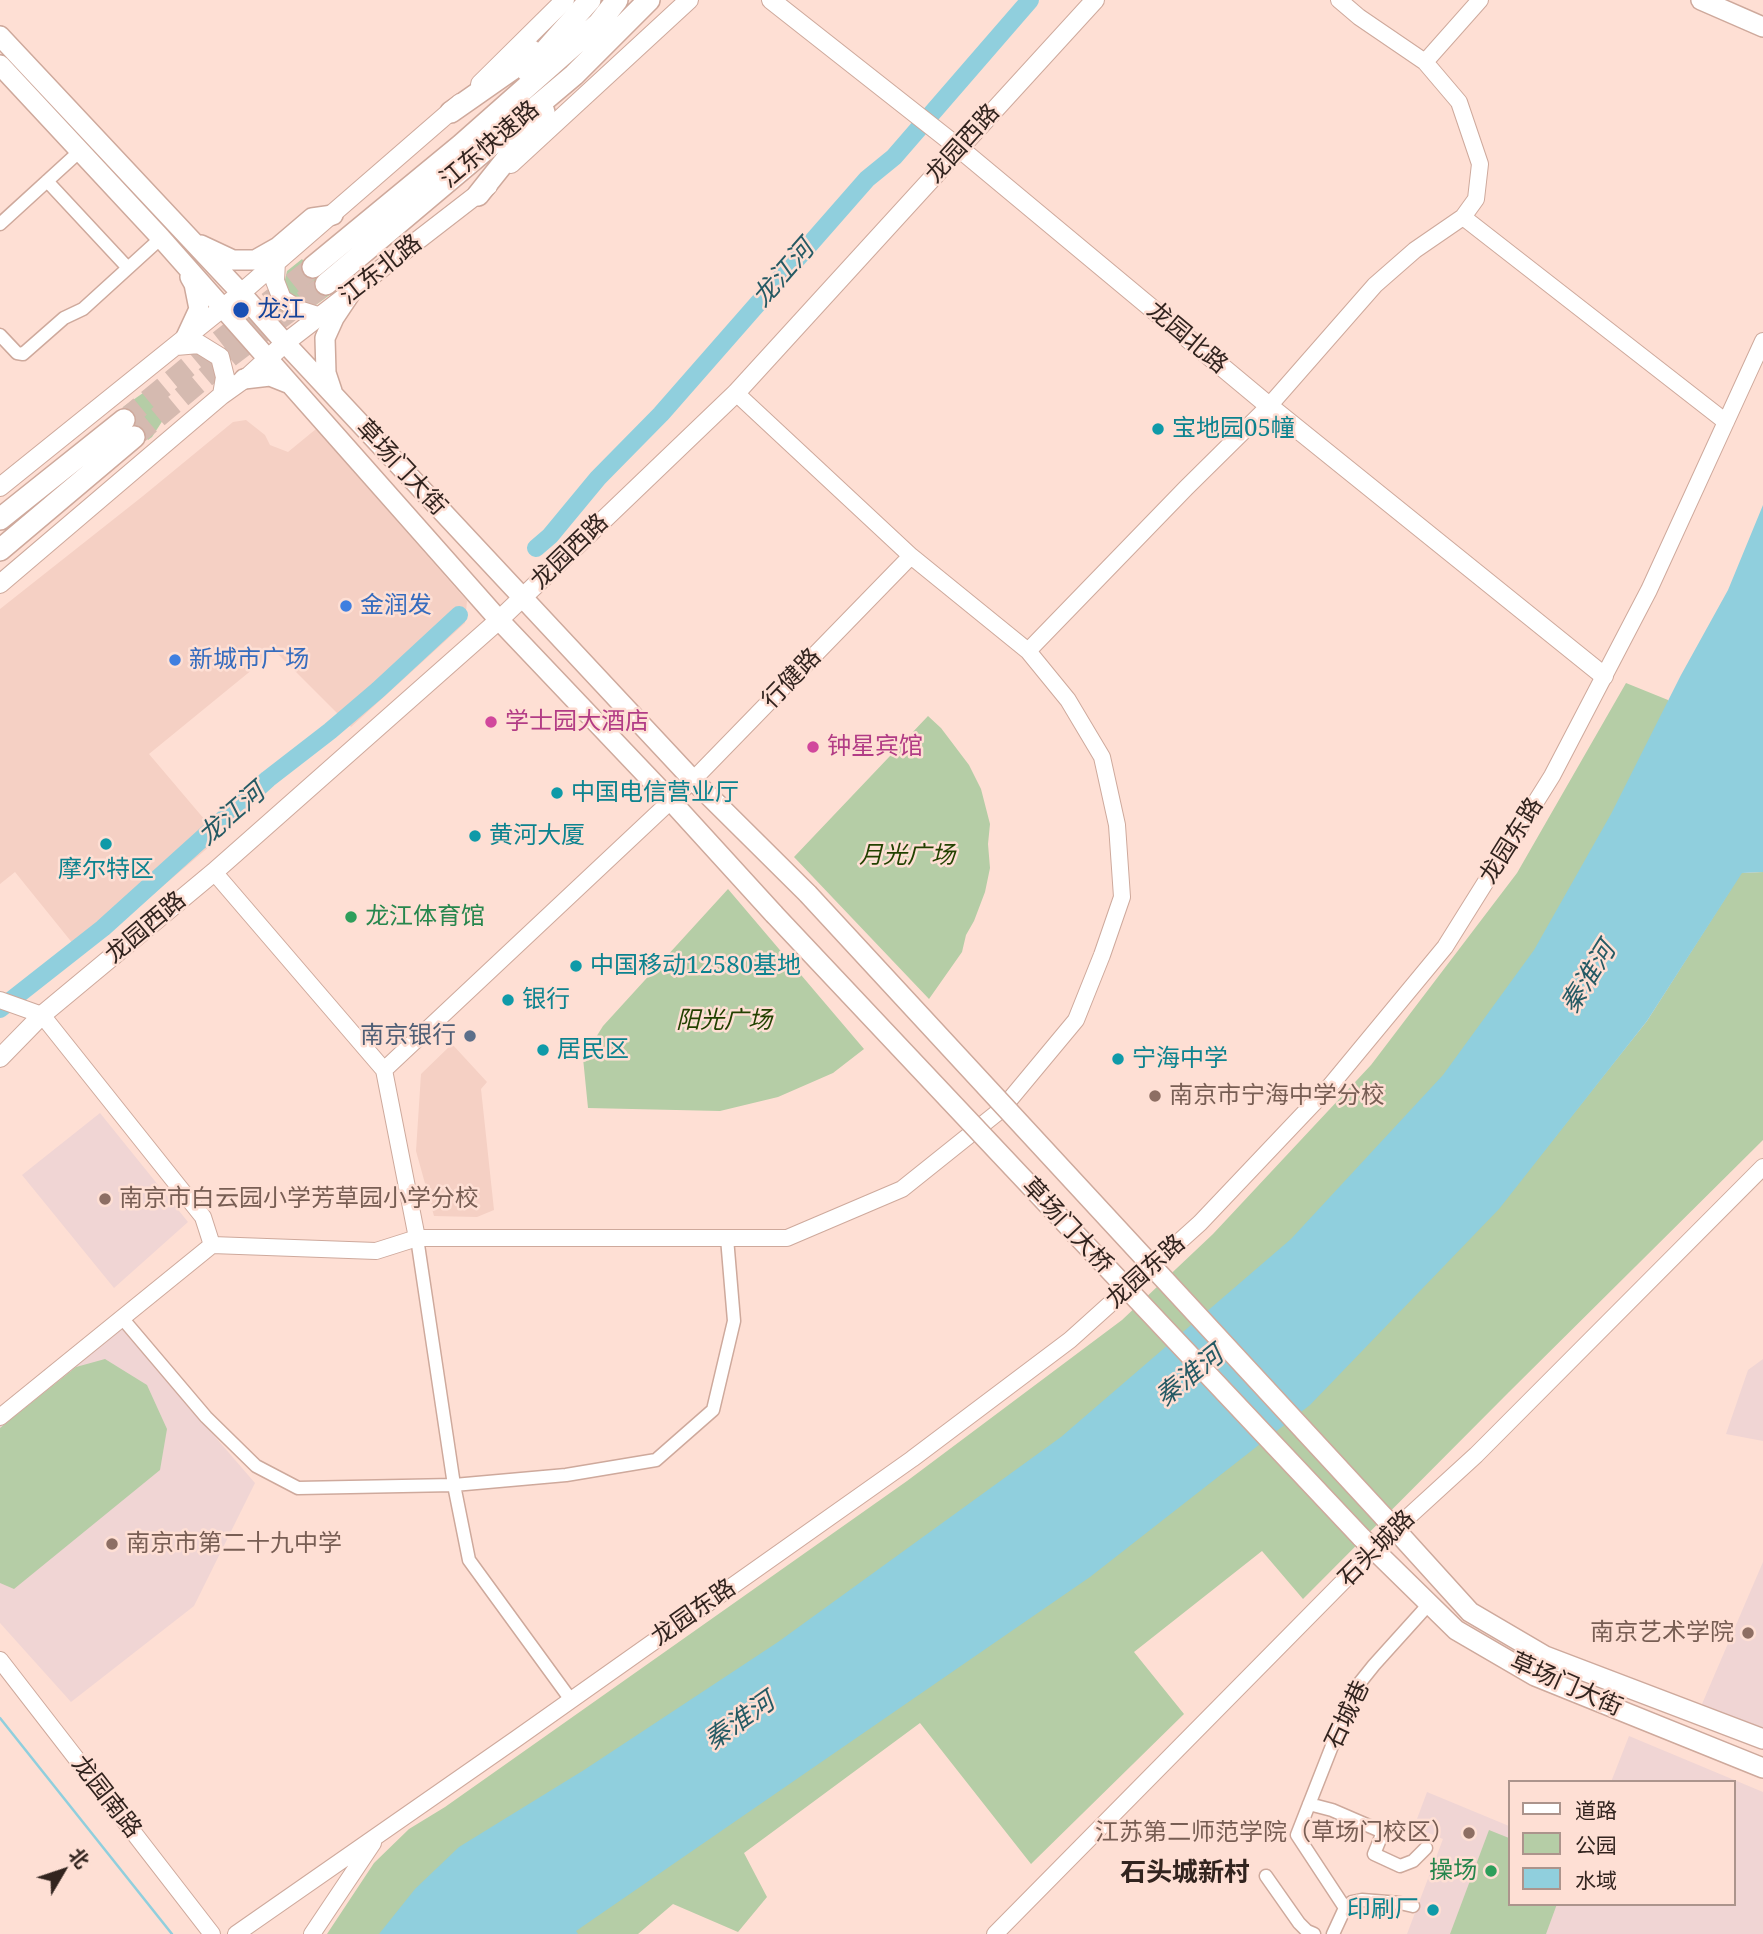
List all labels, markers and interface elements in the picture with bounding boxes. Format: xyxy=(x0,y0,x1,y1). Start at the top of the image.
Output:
street label: 江东快速路 xyxy=(435,95,545,195)
street label: 龙园西路 xyxy=(920,99,1006,189)
street label: 江东北路 xyxy=(334,229,428,311)
water label: 龙江河 xyxy=(747,234,821,314)
place label: 龙江 xyxy=(257,296,305,324)
street label: 龙园北路 xyxy=(1141,296,1233,380)
marker: 龙江 xyxy=(231,300,251,320)
street label: 草场门大街 xyxy=(350,414,452,522)
place label: 宝地园05幢 xyxy=(1172,415,1295,443)
marker: 宝地园05幢 xyxy=(1150,421,1166,437)
street label: 龙园西路 xyxy=(525,508,615,596)
place label: 金润发 xyxy=(360,592,432,620)
marker: 金润发 xyxy=(338,598,354,614)
street label: 行健路 xyxy=(757,643,827,715)
place label: 新城市广场 xyxy=(189,646,309,674)
marker: 新城市广场 xyxy=(167,652,183,668)
place label: 学士园大酒店 xyxy=(505,708,649,736)
marker: 学士园大酒店 xyxy=(483,714,499,730)
place label: 钟星宾馆 xyxy=(827,733,923,761)
marker: 钟星宾馆 xyxy=(805,739,821,755)
water label: 龙江河 xyxy=(192,778,272,852)
place label: 中国电信营业厅 xyxy=(571,779,739,807)
marker: 中国电信营业厅 xyxy=(549,785,565,801)
street label: 龙园东路 xyxy=(1474,793,1550,889)
place label: 黄河大厦 xyxy=(489,822,585,850)
marker: 黄河大厦 xyxy=(467,828,483,844)
marker: 摩尔特区 xyxy=(98,836,114,852)
park label: 月光广场 xyxy=(859,842,955,870)
place label: 摩尔特区 xyxy=(58,856,154,884)
street label: 龙园西路 xyxy=(100,886,192,970)
place label: 龙江体育馆 xyxy=(365,903,485,931)
marker: 龙江体育馆 xyxy=(343,909,359,925)
water label: 秦淮河 xyxy=(1555,937,1623,1019)
place label: 中国移动12580基地 xyxy=(590,952,801,980)
marker: 中国移动12580基地 xyxy=(568,958,584,974)
place label: 银行 xyxy=(522,986,570,1014)
marker: 银行 xyxy=(500,992,516,1008)
park label: 阳光广场 xyxy=(676,1007,772,1035)
place label: 南京银行 xyxy=(360,1022,456,1050)
marker: 南京银行 xyxy=(462,1028,478,1044)
place label: 居民区 xyxy=(557,1036,629,1064)
marker: 居民区 xyxy=(535,1042,551,1058)
place label: 宁海中学 xyxy=(1132,1045,1228,1073)
marker: 宁海中学 xyxy=(1110,1051,1126,1067)
place label: 南京市宁海中学分校 xyxy=(1169,1082,1385,1110)
marker: 南京市宁海中学分校 xyxy=(1147,1088,1163,1104)
street label: 草场门大桥 xyxy=(1016,1172,1118,1280)
place label: 南京市白云园小学芳草园小学分校 xyxy=(119,1185,479,1213)
marker: 南京市白云园小学芳草园小学分校 xyxy=(97,1191,113,1207)
street label: 龙园东路 xyxy=(1101,1229,1191,1315)
water label: 秦淮河 xyxy=(1150,1340,1230,1414)
street label: 石头城路 xyxy=(1333,1505,1421,1593)
place label: 南京市第二十九中学 xyxy=(126,1530,342,1558)
marker: 南京市第二十九中学 xyxy=(104,1536,120,1552)
street label: 龙园东路 xyxy=(646,1574,742,1652)
place label: 南京艺术学院 xyxy=(1590,1619,1734,1647)
marker: 南京艺术学院 xyxy=(1740,1625,1756,1641)
street label: 草场门大街 xyxy=(1505,1647,1627,1723)
street label: 石城巷 xyxy=(1320,1676,1376,1754)
water label: 秦淮河 xyxy=(699,1687,781,1757)
street label: 龙园南路 xyxy=(65,1750,147,1844)
legend xyxy=(1508,1780,1735,1906)
text: 道路 xyxy=(1575,1796,1617,1824)
place label: 江苏第二师范学院（草场门校区） xyxy=(1095,1819,1455,1847)
marker: 江苏第二师范学院（草场门校区） xyxy=(1461,1825,1477,1841)
text: 公园 xyxy=(1575,1831,1617,1859)
north arrow xyxy=(28,1836,98,1906)
text: 北 xyxy=(63,1842,95,1873)
place label: 操场 xyxy=(1429,1857,1477,1885)
district label: 石头城新村 xyxy=(1120,1858,1250,1890)
marker: 操场 xyxy=(1483,1863,1499,1879)
text: 水域 xyxy=(1575,1866,1617,1894)
place label: 印刷厂 xyxy=(1347,1896,1419,1924)
marker: 印刷厂 xyxy=(1425,1902,1441,1918)

